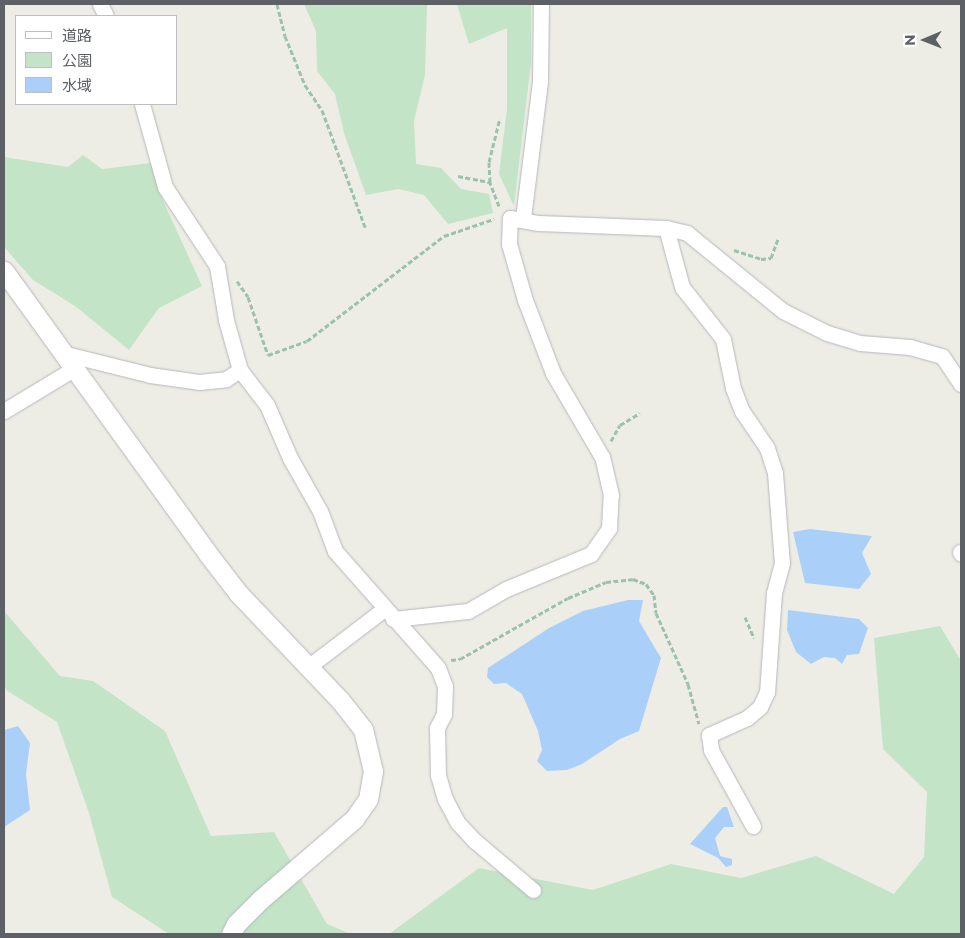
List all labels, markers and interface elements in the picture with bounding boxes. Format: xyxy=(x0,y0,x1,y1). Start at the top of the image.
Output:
legend xyxy=(15,15,178,105)
north arrow xyxy=(900,15,950,65)
text: 道路 xyxy=(62,26,92,45)
text: N xyxy=(901,34,919,46)
text: 公園 xyxy=(62,51,92,70)
text: 水域 xyxy=(62,76,92,95)

